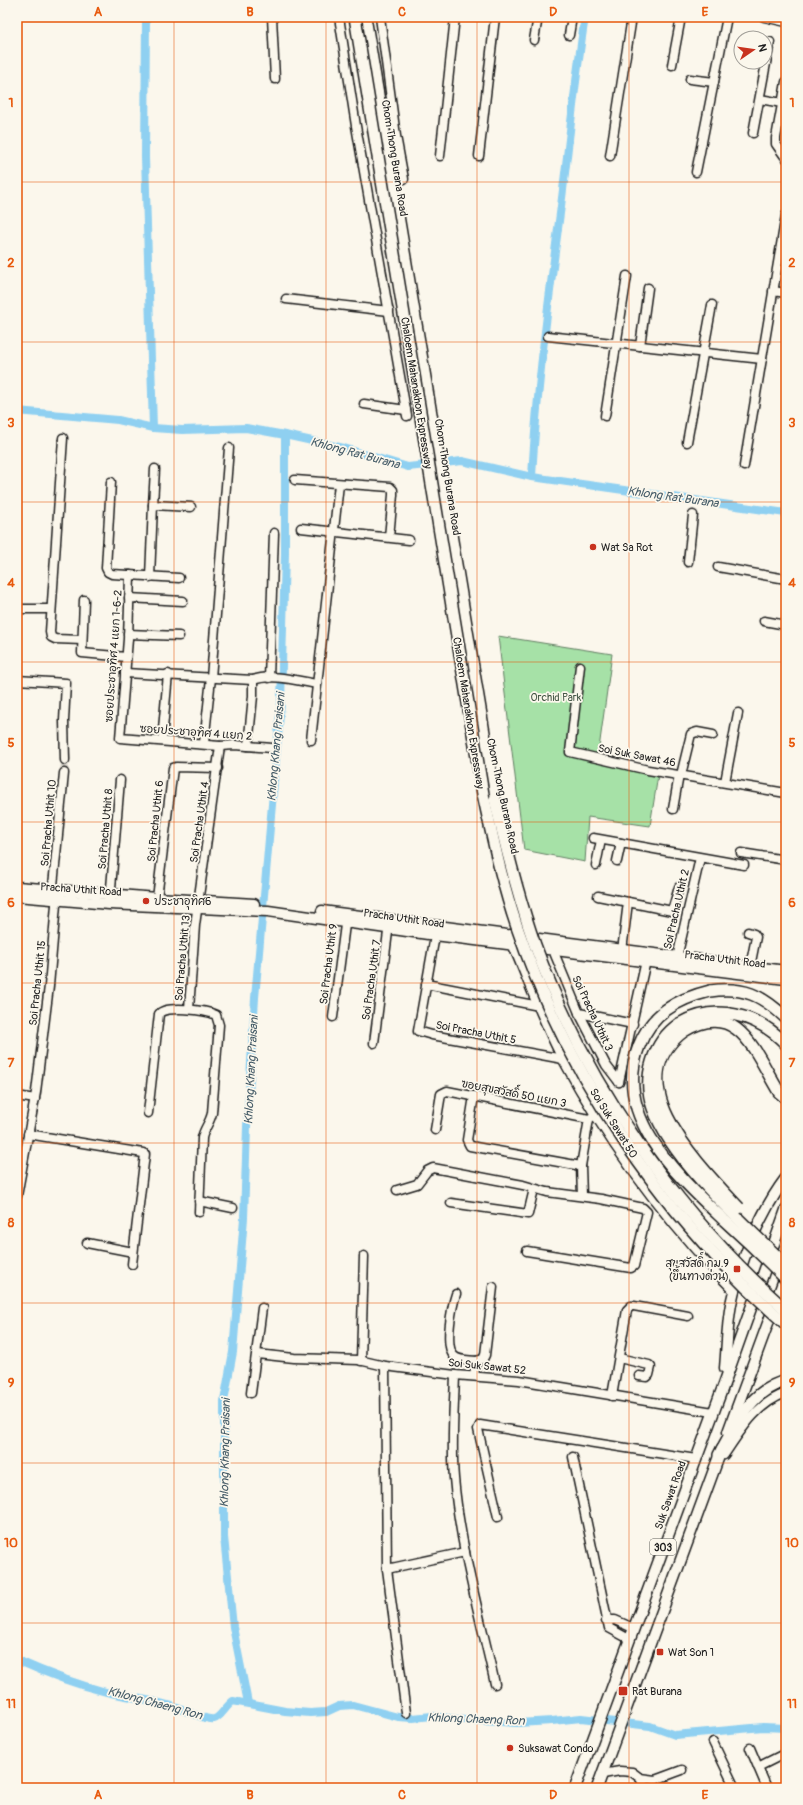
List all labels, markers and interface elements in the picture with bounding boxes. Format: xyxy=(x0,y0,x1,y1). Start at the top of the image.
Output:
text: A xyxy=(94,4,103,20)
text: B xyxy=(246,4,254,20)
text: C xyxy=(398,4,406,20)
text: D xyxy=(549,4,557,20)
text: E xyxy=(702,4,709,20)
north arrow xyxy=(733,30,773,70)
text: N xyxy=(755,43,770,53)
text: 1 xyxy=(8,95,14,111)
text: 1 xyxy=(789,95,795,111)
street label: Chom Thong Burana Road xyxy=(379,99,410,217)
text: 2 xyxy=(7,255,15,271)
text: 2 xyxy=(788,255,796,271)
street label: Chaloem Mahanakhon Expressway xyxy=(398,316,435,470)
text: 3 xyxy=(7,415,15,431)
text: 3 xyxy=(788,415,796,431)
street label: Chom Thong Burana Road xyxy=(432,418,463,536)
water label: Khlong Rat Burana xyxy=(309,434,403,473)
water label: Khlong Rat Burana xyxy=(626,484,721,512)
place label: Wat Sa Rot xyxy=(601,541,653,554)
marker: Wat Sa Rot xyxy=(588,542,598,552)
text: 4 xyxy=(7,575,15,591)
text: 4 xyxy=(788,575,796,591)
street label: ซอยประชาอุทิศ 4 แยก 1-6-2 xyxy=(101,589,127,723)
street label: Chaloem Mahanakhon Expressway xyxy=(450,636,487,790)
water label: Khlong Khang Praisani xyxy=(264,690,289,802)
park label: Orchid Park xyxy=(531,691,582,704)
street label: ซอยประชาอุทิศ 4 แยก 2 xyxy=(139,721,253,745)
text: 5 xyxy=(7,735,15,751)
text: 5 xyxy=(788,735,796,751)
street label: Chom Thong Burana Road xyxy=(484,737,521,855)
street label: Soi Suk Sawat 46 xyxy=(597,742,677,769)
street label: Soi Pracha Uthit 10 xyxy=(38,779,59,867)
street label: Soi Pracha Uthit 6 xyxy=(145,780,166,862)
street label: Soi Pracha Uthit 4 xyxy=(187,780,212,864)
street label: Soi Pracha Uthit 8 xyxy=(95,788,116,870)
street label: Soi Pracha Uthit 2 xyxy=(661,868,692,950)
street label: Pracha Uthit Road xyxy=(40,880,122,899)
place label: ประชาอุทิศ6 xyxy=(154,894,211,910)
text: 6 xyxy=(7,895,15,911)
text: 6 xyxy=(788,895,796,911)
marker: ประชาอุทิศ6 xyxy=(141,896,151,906)
street label: Pracha Uthit Road xyxy=(363,906,445,931)
street label: Soi Pracha Uthit 13 xyxy=(172,915,193,1001)
street label: Soi Pracha Uthit 9 xyxy=(317,923,340,1005)
street label: Soi Pracha Uthit 7 xyxy=(359,939,384,1021)
street label: Soi Pracha Uthit 15 xyxy=(27,940,48,1026)
street label: Pracha Uthit Road xyxy=(684,948,766,971)
street label: Soi Pracha Uthit 3 xyxy=(569,973,616,1053)
water label: Khlong Khang Praisani xyxy=(241,1013,262,1125)
street label: Soi Pracha Uthit 5 xyxy=(435,1018,517,1047)
text: 7 xyxy=(8,1055,15,1071)
text: 7 xyxy=(789,1055,796,1071)
street label: ฃอยสุขสวัสดิ์ 50 แยก 3 xyxy=(460,1071,569,1112)
street label: Soi Suk Sawat 50 xyxy=(587,1086,640,1160)
text: 8 xyxy=(8,1215,15,1231)
text: 8 xyxy=(789,1215,796,1231)
place label: สุขสวัสดิ์ กม.9 (ขึ้นทางด่วน) xyxy=(665,1251,729,1283)
marker: สุขสวัสดิ์ กม.9 (ขึ้นทางด่วน) xyxy=(732,1264,742,1274)
street label: Soi Suk Sawat 52 xyxy=(447,1356,527,1377)
text: 9 xyxy=(8,1375,15,1391)
text: 9 xyxy=(789,1375,796,1391)
water label: Khlong Khang Praisani xyxy=(217,1397,234,1508)
street label: Suk Sawat Road xyxy=(652,1459,689,1531)
text: 10 xyxy=(4,1535,18,1551)
text: 10 xyxy=(785,1535,799,1551)
road number: 303 xyxy=(650,1539,676,1555)
place label: Wat Son 1 xyxy=(668,1646,714,1659)
marker: Wat Son 1 xyxy=(655,1647,665,1657)
water label: Khlong Chaeng Ron xyxy=(106,1684,205,1724)
marker: Rat Burana xyxy=(617,1685,629,1697)
place label: Rat Burana xyxy=(632,1685,682,1698)
text: 11 xyxy=(6,1696,16,1712)
text: 11 xyxy=(787,1696,797,1712)
water label: Khlong Chaeng Ron xyxy=(427,1710,526,1729)
place label: Suksawat Condo xyxy=(518,1742,594,1755)
marker: Suksawat Condo xyxy=(505,1743,515,1753)
text: A xyxy=(94,1787,103,1803)
text: B xyxy=(246,1787,254,1803)
text: C xyxy=(398,1787,406,1803)
text: D xyxy=(549,1787,557,1803)
text: E xyxy=(702,1787,709,1803)

